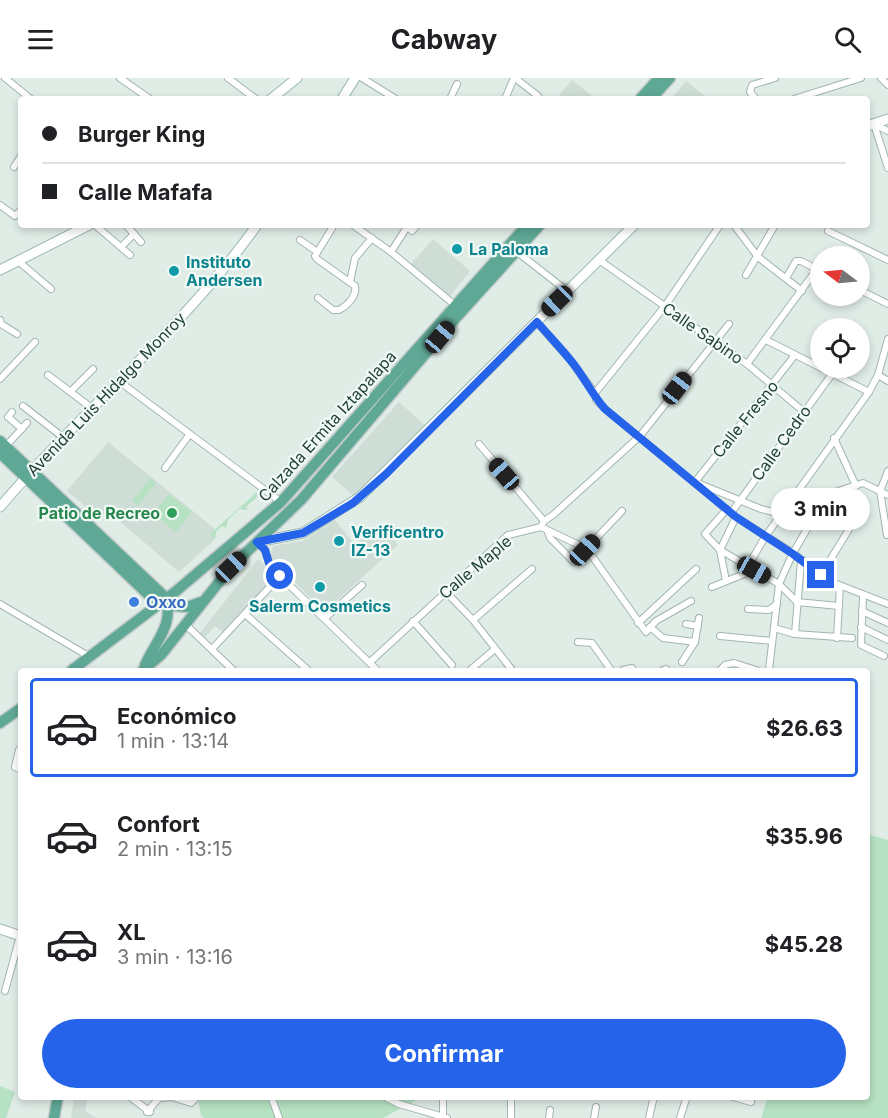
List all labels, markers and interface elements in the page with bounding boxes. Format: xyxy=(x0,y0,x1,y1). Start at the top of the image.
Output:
icon: menu xyxy=(24,23,57,56)
text: Cabway xyxy=(391,23,497,56)
icon: search xyxy=(831,23,864,56)
text: Burger King xyxy=(78,121,205,147)
text: Calle Mafafa xyxy=(78,179,213,205)
place label: La Paloma xyxy=(469,239,549,259)
marker: La Paloma xyxy=(450,242,464,256)
north arrow xyxy=(810,246,870,306)
map controls xyxy=(810,246,870,378)
place label: Instituto Andersen xyxy=(186,252,263,290)
marker: Instituto Andersen xyxy=(167,264,181,278)
car xyxy=(538,282,576,320)
street label: Calle Sabino xyxy=(659,298,747,368)
street label: Avenida Luis Hidalgo Monroy xyxy=(22,308,190,480)
car xyxy=(422,317,458,357)
button: locate xyxy=(810,318,870,378)
street label: Calzada Ermita Iztapalapa xyxy=(254,346,400,506)
car xyxy=(659,368,695,408)
street label: Calle Fresno xyxy=(708,376,782,462)
street label: Calle Cedro xyxy=(747,401,815,485)
car xyxy=(485,455,523,493)
callout: 3 min xyxy=(772,488,870,530)
text: 3 min xyxy=(794,497,847,521)
place label: Patio de Recreo xyxy=(39,503,160,523)
marker: Patio de Recreo xyxy=(165,506,179,520)
place label: Verificentro IZ-13 xyxy=(351,522,444,560)
street label: Calle Maple xyxy=(435,531,515,603)
car xyxy=(566,531,604,569)
marker: Verificentro IZ-13 xyxy=(332,534,346,548)
car xyxy=(212,548,250,586)
car xyxy=(734,553,774,587)
route end xyxy=(807,561,834,588)
route start xyxy=(266,562,293,589)
marker: Salerm Cosmetics xyxy=(313,580,327,594)
place label: Oxxo xyxy=(146,592,187,612)
marker: Oxxo xyxy=(127,595,141,609)
place label: Salerm Cosmetics xyxy=(249,596,391,616)
icon: car xyxy=(45,701,99,755)
text: Económico xyxy=(117,703,236,729)
text: $26.63 xyxy=(766,715,843,741)
text: 1 min · 13:14 xyxy=(117,729,229,753)
icon: car xyxy=(45,809,99,863)
text: Confort xyxy=(117,811,200,837)
text: $35.96 xyxy=(765,823,843,849)
text: 2 min · 13:15 xyxy=(117,837,233,861)
icon: car xyxy=(45,917,99,971)
text: XL xyxy=(117,919,146,945)
text: $45.28 xyxy=(765,931,843,957)
text: 3 min · 13:16 xyxy=(117,945,233,969)
button: Confirmar xyxy=(42,1019,846,1088)

